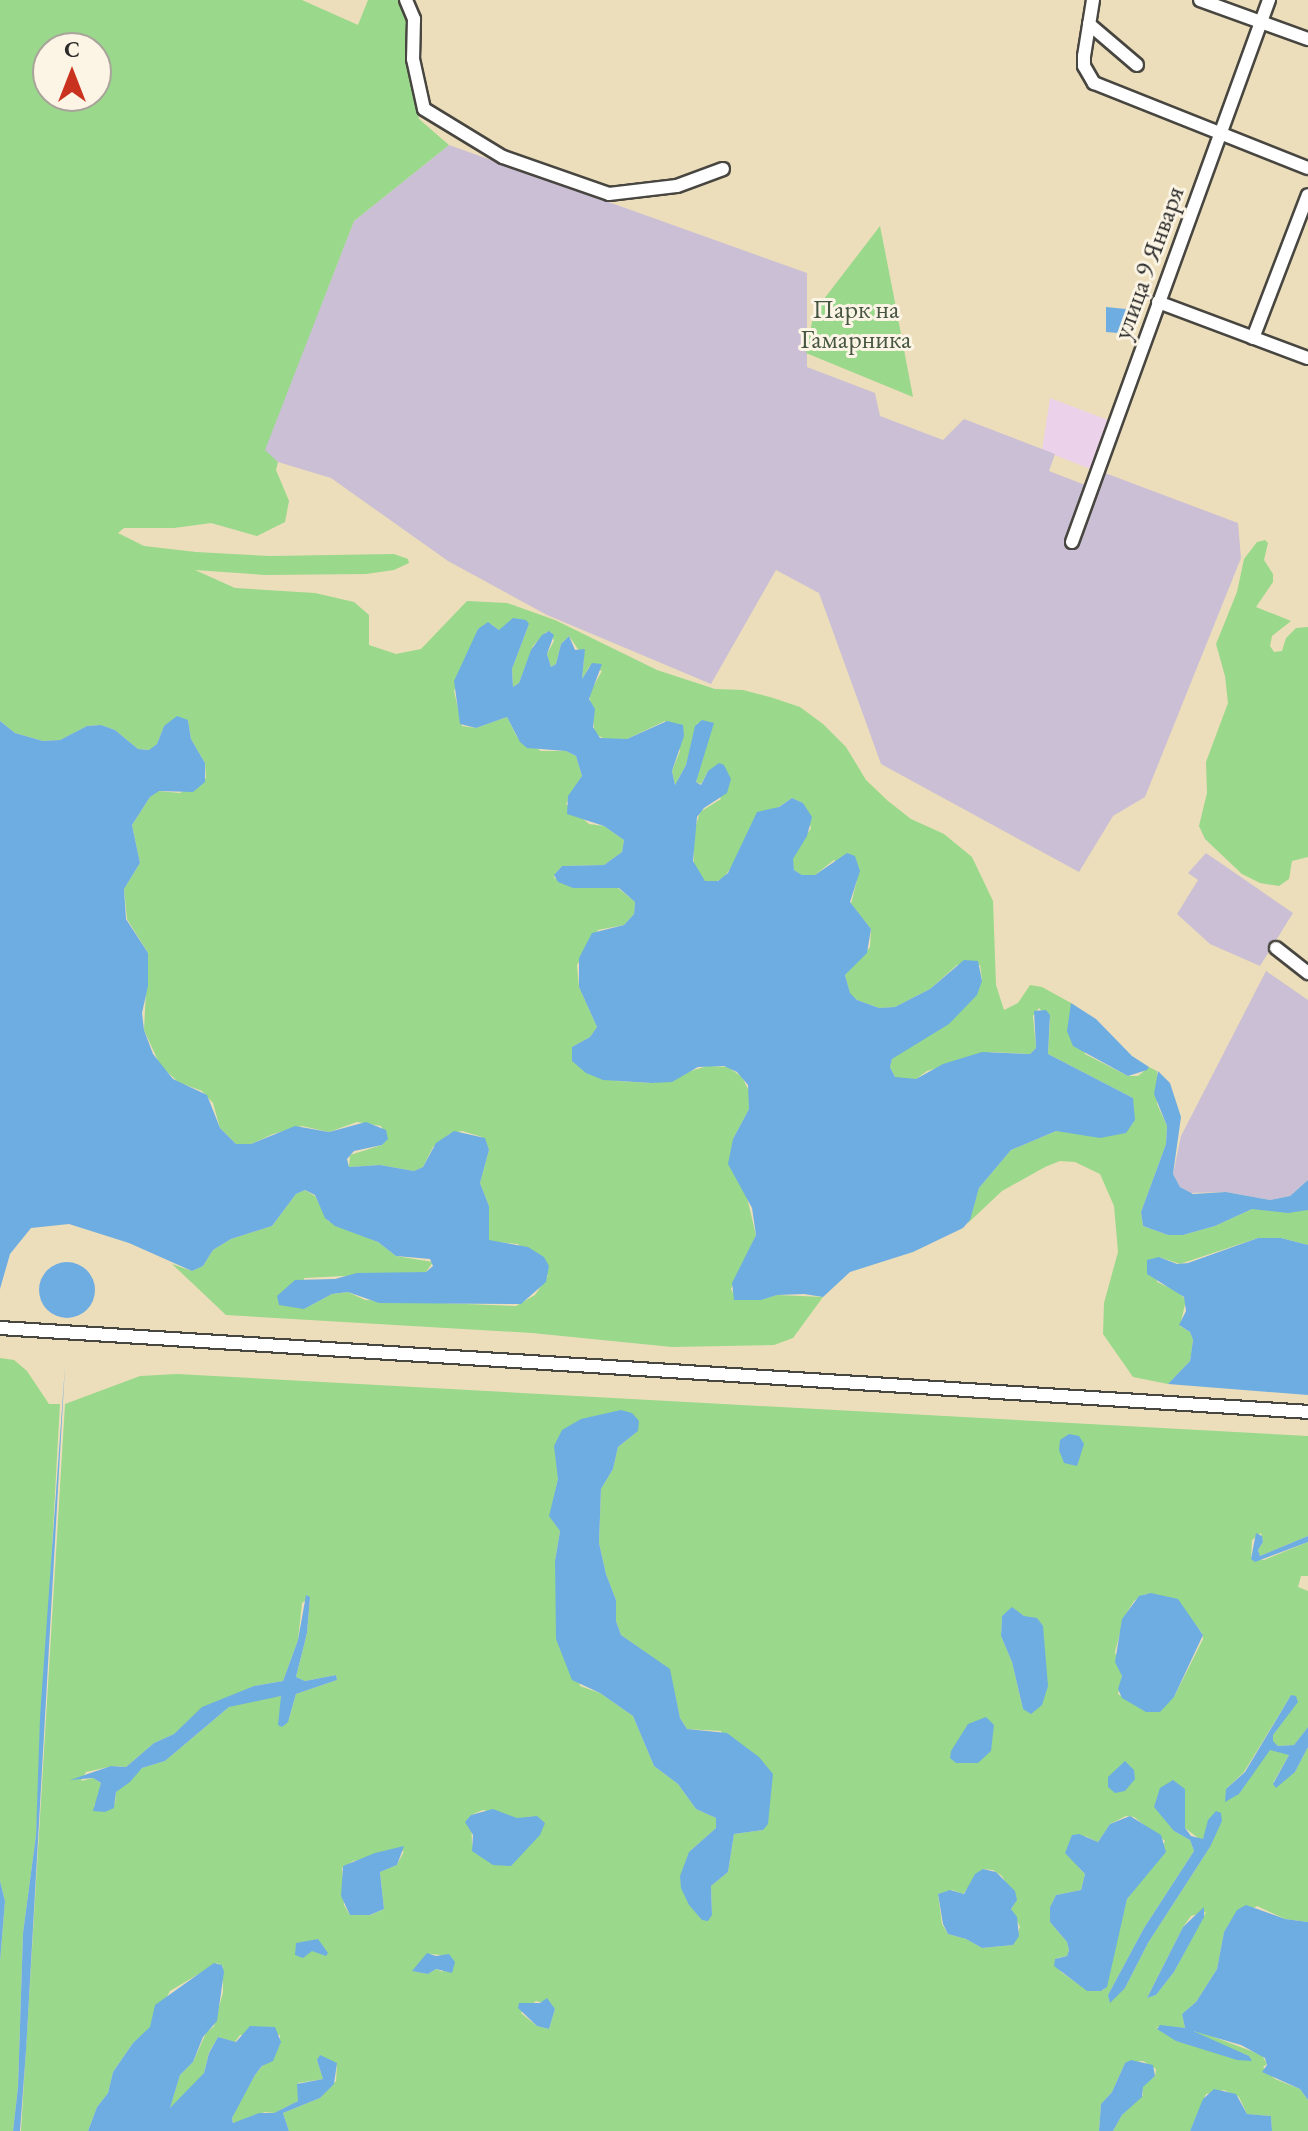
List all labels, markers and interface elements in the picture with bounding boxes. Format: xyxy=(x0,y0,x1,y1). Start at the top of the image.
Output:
north arrow xyxy=(32,32,112,112)
text: С xyxy=(64,35,80,64)
street label: улица 9 Января xyxy=(1107,182,1191,344)
park label: Парк на Гамарника xyxy=(801,294,911,356)

